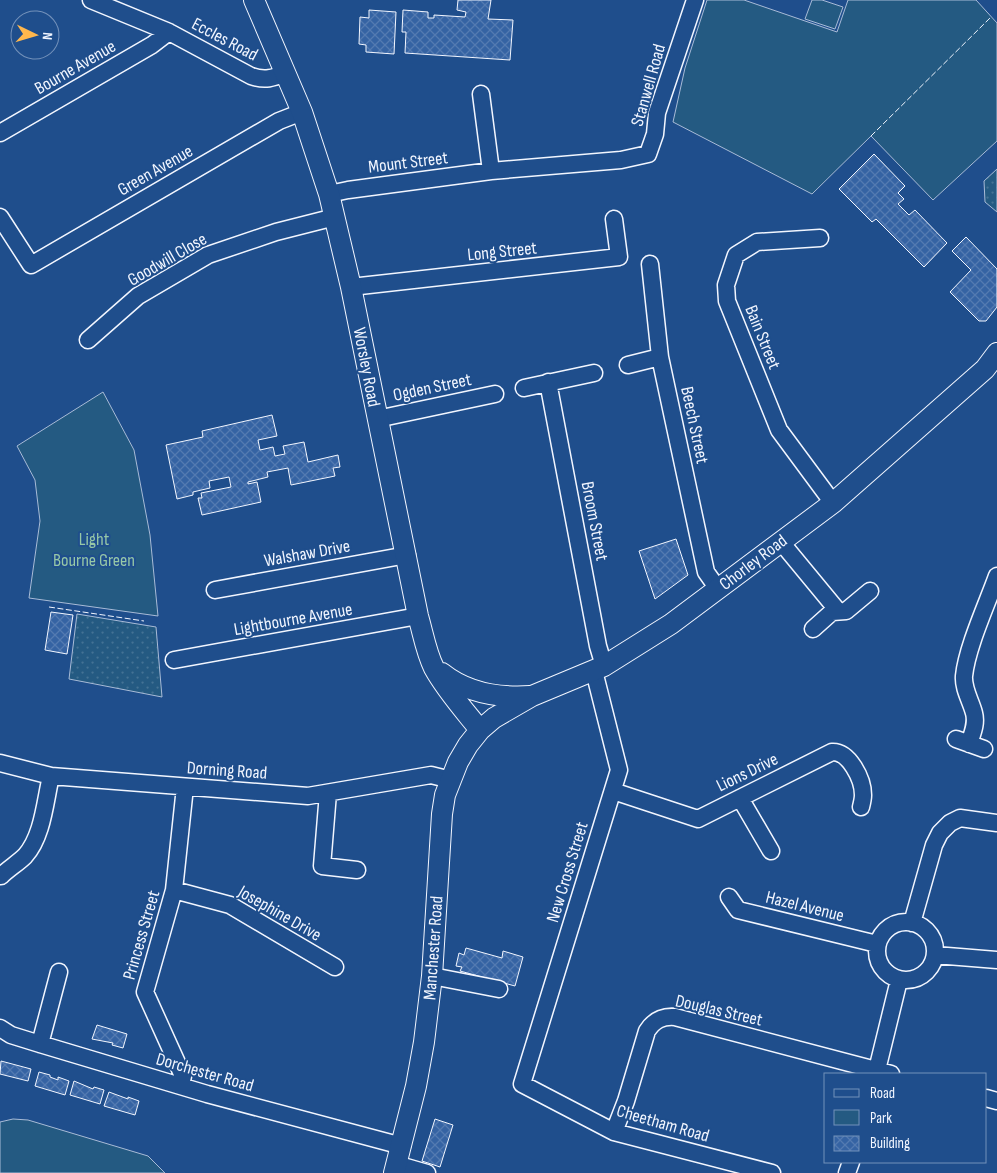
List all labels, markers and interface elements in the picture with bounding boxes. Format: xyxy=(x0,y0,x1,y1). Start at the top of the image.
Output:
north arrow xyxy=(10,10,60,60)
street label: Eccles Road xyxy=(188,13,261,66)
text: N xyxy=(39,32,56,41)
street label: Bourne Avenue xyxy=(31,36,119,99)
street label: Stanwell Road xyxy=(627,42,670,129)
street label: Green Avenue xyxy=(114,141,196,200)
street label: Mount Street xyxy=(367,147,449,178)
street label: Goodwill Close xyxy=(124,228,210,290)
street label: Long Street xyxy=(466,237,538,266)
street label: Bain Street xyxy=(740,302,785,373)
street label: Worsley Road xyxy=(349,326,384,409)
street label: Ogden Street xyxy=(391,369,474,406)
street label: Beech Street xyxy=(676,385,713,466)
street label: Broom Street xyxy=(577,480,613,563)
park label: Light Bourne Green xyxy=(53,529,135,571)
street label: Chorley Road xyxy=(715,530,791,595)
street label: Walshaw Drive xyxy=(262,536,352,571)
street label: Lightbourne Avenue xyxy=(232,599,354,640)
street label: Lions Drive xyxy=(713,749,781,796)
street label: Dorning Road xyxy=(186,757,268,784)
street label: New Cross Street xyxy=(542,819,593,925)
street label: Josephine Drive xyxy=(234,881,325,946)
street label: Hazel Avenue xyxy=(764,887,846,926)
street label: Princess Street xyxy=(119,888,164,982)
street label: Manchester Road xyxy=(419,895,448,1001)
street label: Douglas Street xyxy=(673,990,765,1031)
street label: Dorchester Road xyxy=(154,1049,256,1096)
legend xyxy=(824,1073,987,1163)
text: Road xyxy=(870,1084,895,1103)
street label: Cheetham Road xyxy=(614,1100,712,1147)
text: Park xyxy=(870,1109,892,1128)
text: Building xyxy=(870,1134,910,1153)

